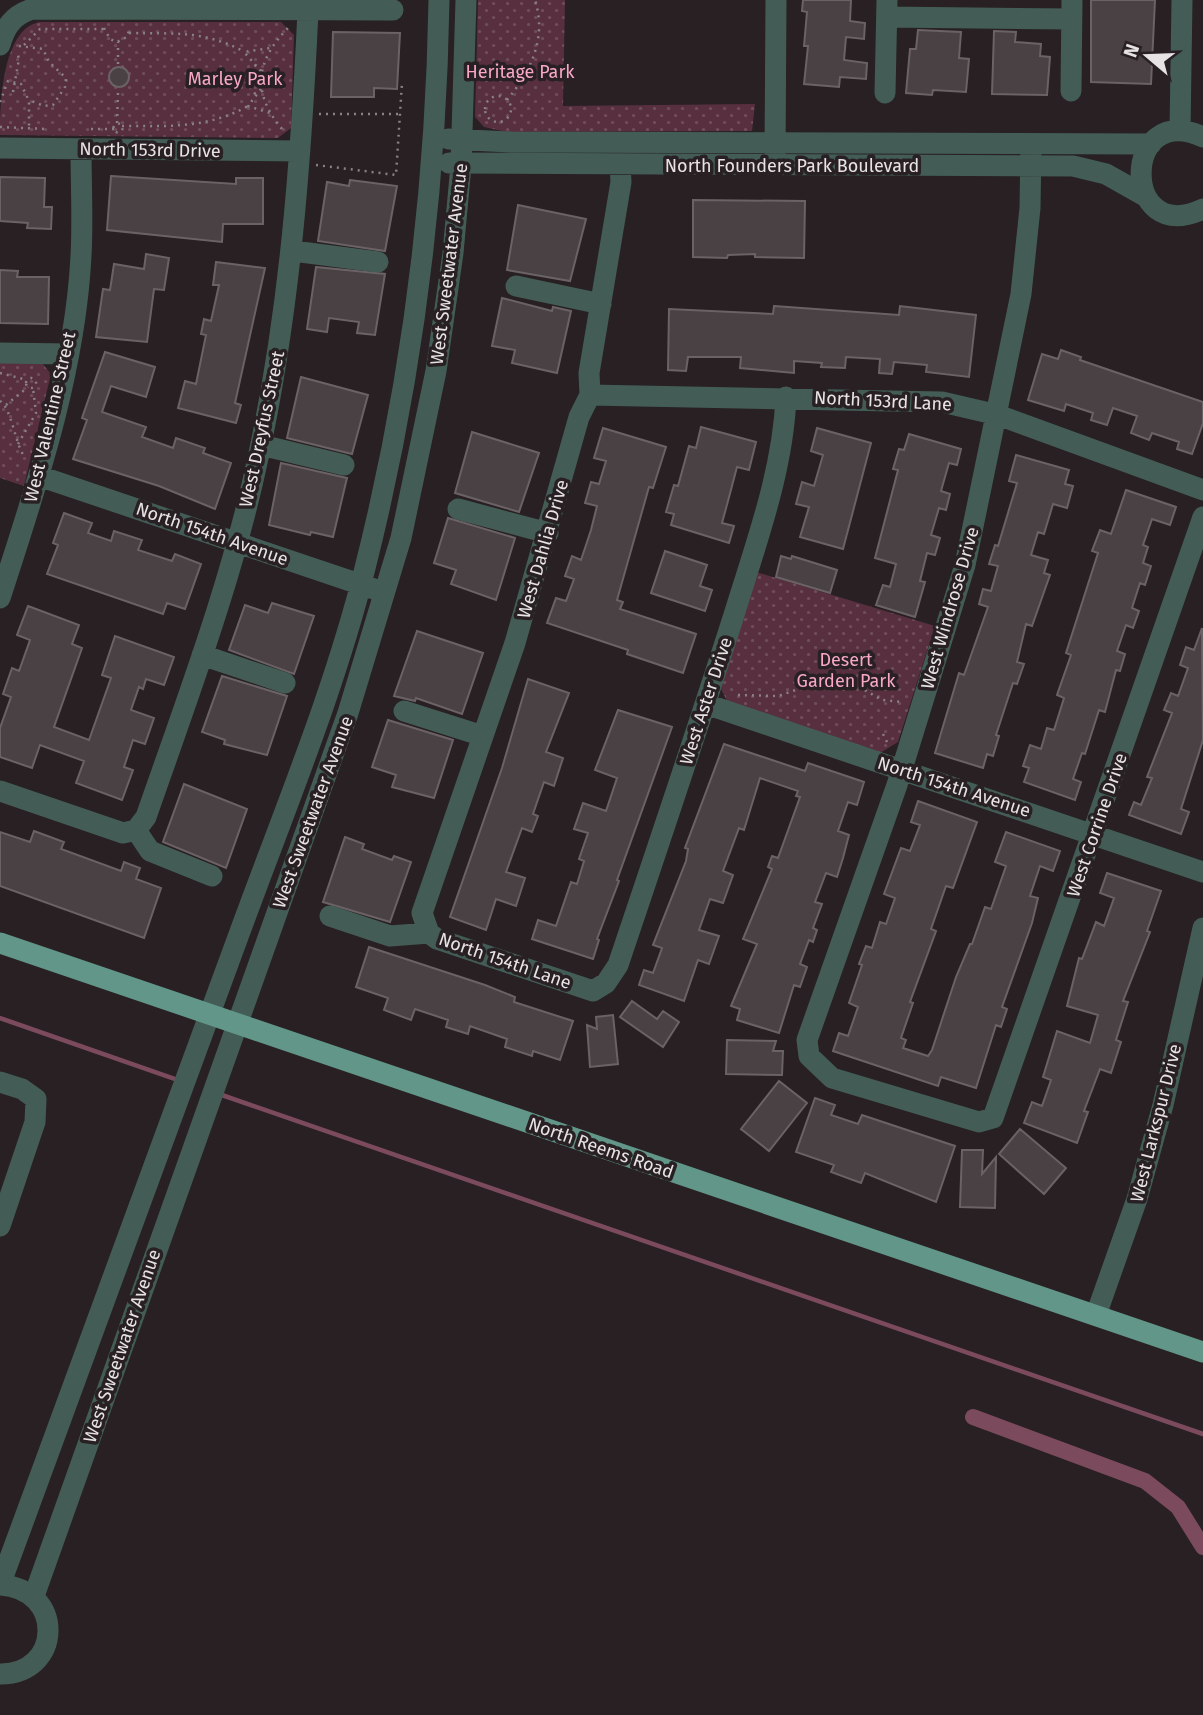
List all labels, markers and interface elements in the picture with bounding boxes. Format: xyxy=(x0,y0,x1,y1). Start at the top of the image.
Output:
north arrow xyxy=(1112,21,1182,91)
text: N xyxy=(1118,41,1144,60)
park label: Heritage Park xyxy=(465,61,575,83)
park label: Marley Park xyxy=(188,68,283,90)
street label: North 153rd Drive xyxy=(79,138,221,162)
street label: North Founders Park Boulevard xyxy=(665,155,919,177)
street label: West Sweetwater Avenue xyxy=(426,162,472,366)
street label: West Valentine Street xyxy=(20,329,80,504)
street label: West Dreyfus Street xyxy=(235,348,289,509)
street label: North 153rd Lane xyxy=(813,386,953,416)
street label: West Dahlia Drive xyxy=(513,477,573,621)
street label: North 154th Avenue xyxy=(133,498,291,570)
street label: West Windrose Drive xyxy=(916,524,984,692)
street label: West Aster Drive xyxy=(675,634,737,768)
park label: Desert Garden Park xyxy=(797,649,896,692)
street label: West Sweetwater Avenue xyxy=(268,713,358,911)
street label: West Corrine Drive xyxy=(1062,750,1132,900)
street label: North 154th Avenue xyxy=(875,752,1033,822)
street label: North 154th Lane xyxy=(436,928,574,994)
street label: West Larkspur Drive xyxy=(1126,1042,1186,1204)
street label: North Reems Road xyxy=(526,1113,676,1183)
street label: West Sweetwater Avenue xyxy=(79,1246,165,1446)

